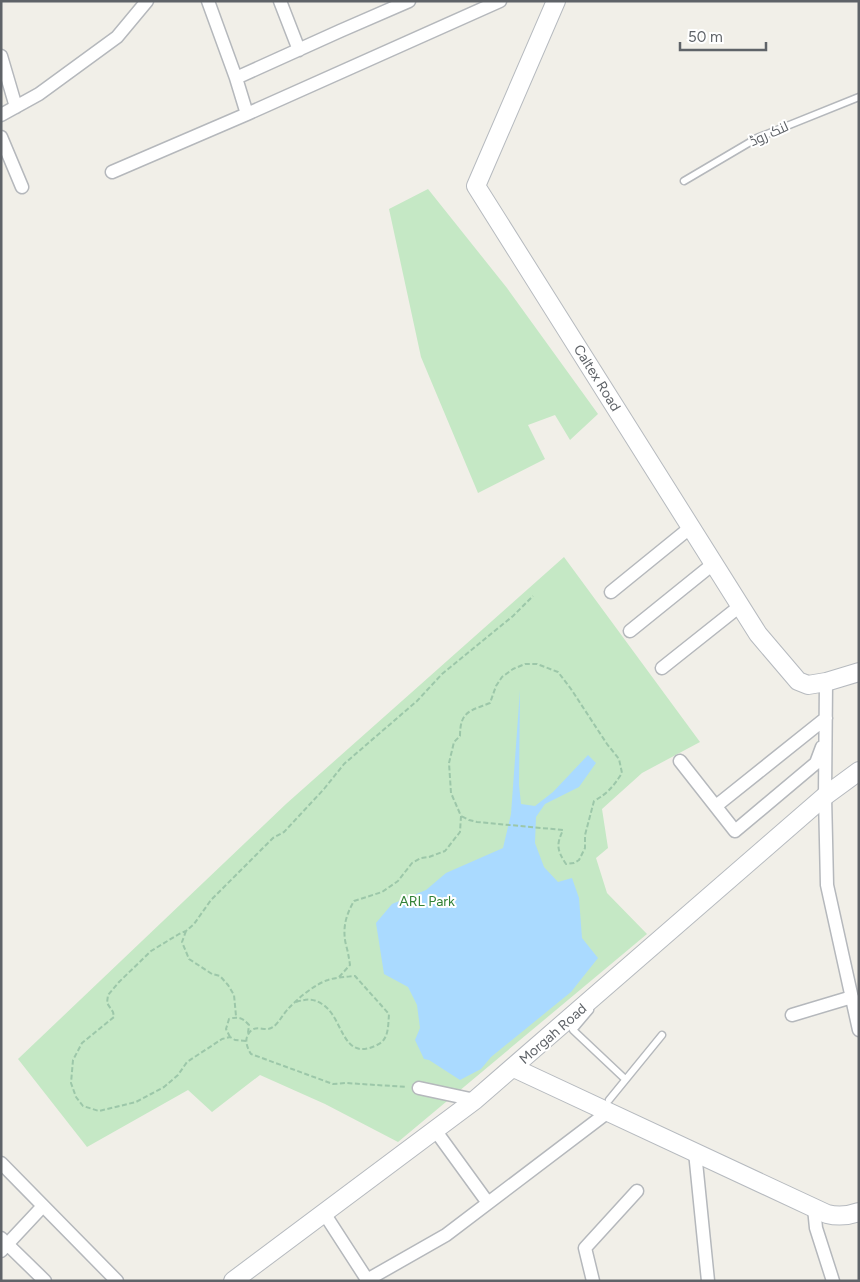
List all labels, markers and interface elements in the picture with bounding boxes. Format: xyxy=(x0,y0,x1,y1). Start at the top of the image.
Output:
scale bar xyxy=(680,20,766,52)
text: 50 m xyxy=(688,28,723,46)
street label: لنک روڈ xyxy=(747,118,791,150)
street label: Caltex Road xyxy=(570,341,624,415)
park label: ARL Park xyxy=(399,893,455,910)
street label: Morgah Road xyxy=(516,1000,590,1068)

